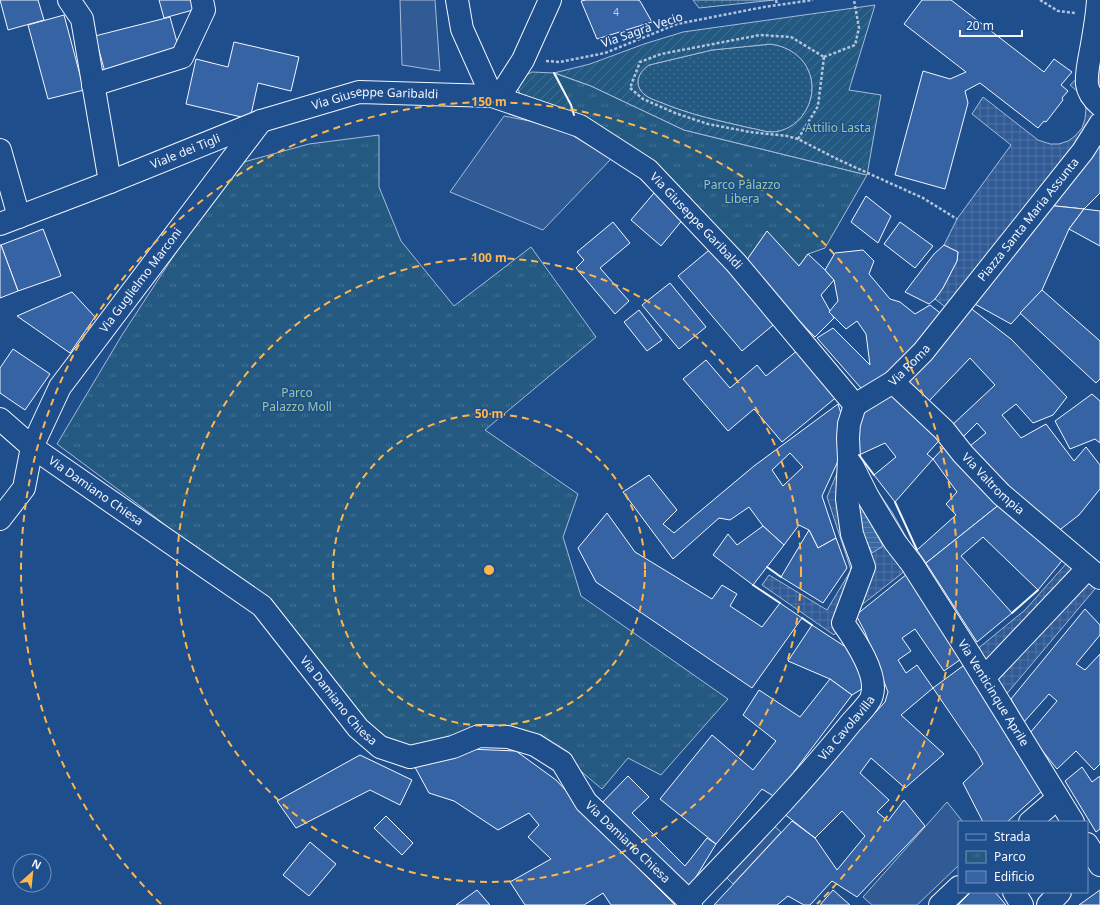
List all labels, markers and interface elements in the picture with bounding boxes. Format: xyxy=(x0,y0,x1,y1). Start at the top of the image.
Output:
house number: 4 xyxy=(613,5,619,19)
street label: Via Sagrà Vecio xyxy=(599,8,685,51)
scale bar xyxy=(960,12,1022,38)
text: 20 m xyxy=(966,17,994,34)
street label: Via Giuseppe Garibaldi xyxy=(310,82,438,114)
text: 150 m xyxy=(471,93,507,110)
park label: Attilio Lasta xyxy=(805,119,871,136)
street label: Viale dei Tigli xyxy=(148,129,223,173)
street label: Piazza Santa Maria Assunta xyxy=(973,154,1083,285)
street label: Via Giuseppe Garibaldi xyxy=(646,168,747,273)
park label: Parco Palazzo Libera xyxy=(703,176,781,207)
street label: Via Guglielmo Marconi xyxy=(95,224,185,336)
text: 100 m xyxy=(471,249,507,266)
street label: Via Roma xyxy=(885,340,934,390)
park label: Parco Palazzo Moll xyxy=(262,384,332,415)
text: 50 m xyxy=(475,405,503,422)
street label: Via Valtrompia xyxy=(958,449,1028,518)
street label: Via Damiano Chiesa xyxy=(45,452,147,529)
centre of rings xyxy=(482,563,496,577)
street label: Via Venticinque Aprile xyxy=(954,636,1033,750)
street label: Via Damiano Chiesa xyxy=(296,652,381,749)
street label: Via Cavolavilla xyxy=(814,692,879,764)
street label: Via Damiano Chiesa xyxy=(582,797,674,887)
legend xyxy=(958,821,1088,893)
text: Strada xyxy=(994,828,1030,845)
text: Parco xyxy=(994,848,1026,865)
north arrow xyxy=(12,853,52,893)
text: N xyxy=(29,855,44,872)
text: Edificio xyxy=(994,868,1035,885)

